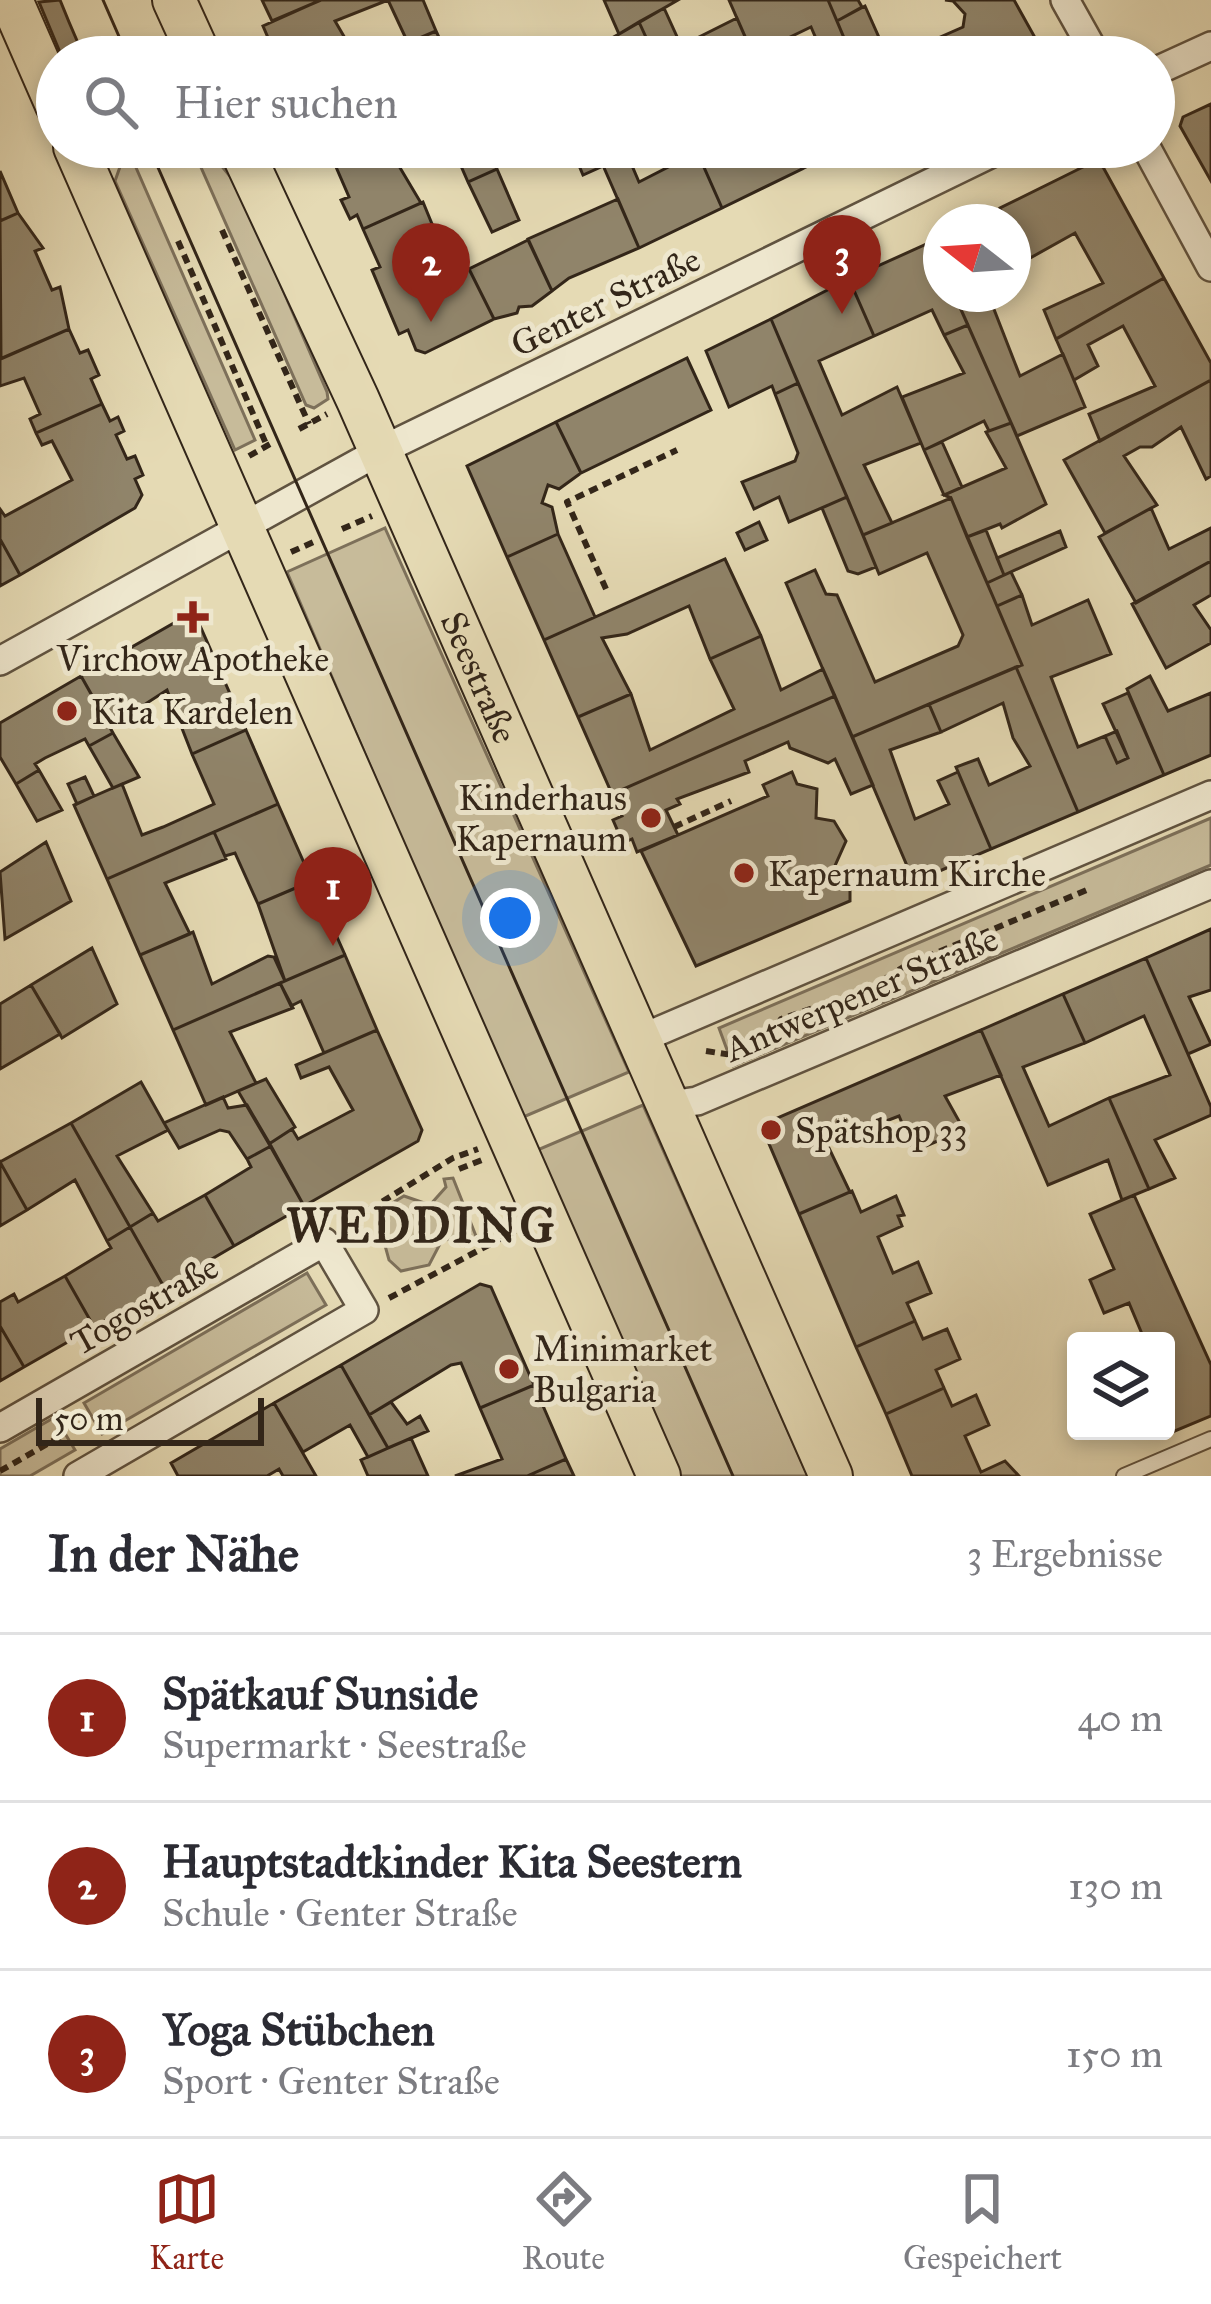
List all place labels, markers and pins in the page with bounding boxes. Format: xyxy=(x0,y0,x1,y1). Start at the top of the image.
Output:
pin: 3 xyxy=(803,215,881,314)
pin: 2 xyxy=(392,223,470,322)
marker: Virchow Apotheke xyxy=(180,604,206,630)
place label: Virchow Apotheke xyxy=(56,637,329,681)
place label: Kita Kardelen xyxy=(91,690,293,734)
marker: Kita Kardelen xyxy=(54,698,80,724)
place label: Kinderhaus Kapernaum xyxy=(456,776,627,861)
marker: Kinderhaus Kapernaum xyxy=(638,805,664,831)
pin: 1 xyxy=(294,847,372,946)
place label: Kapernaum Kirche xyxy=(768,852,1046,896)
marker: Kapernaum Kirche xyxy=(731,860,757,886)
place label: Spätshop 33 xyxy=(795,1109,968,1153)
marker: Spätshop 33 xyxy=(758,1117,784,1143)
place label: Minimarket Bulgaria xyxy=(533,1327,712,1412)
marker: Minimarket Bulgaria xyxy=(496,1356,522,1382)

